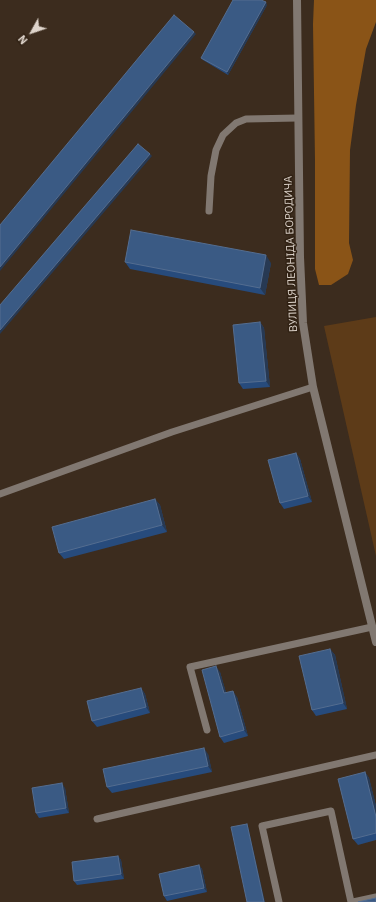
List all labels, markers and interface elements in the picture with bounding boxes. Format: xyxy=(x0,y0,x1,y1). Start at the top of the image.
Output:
north arrow xyxy=(12,12,52,52)
text: N xyxy=(15,32,31,47)
street label: ВУЛИЦЯ ЛЕОНІДА БОРОДИЧА xyxy=(282,176,300,332)

